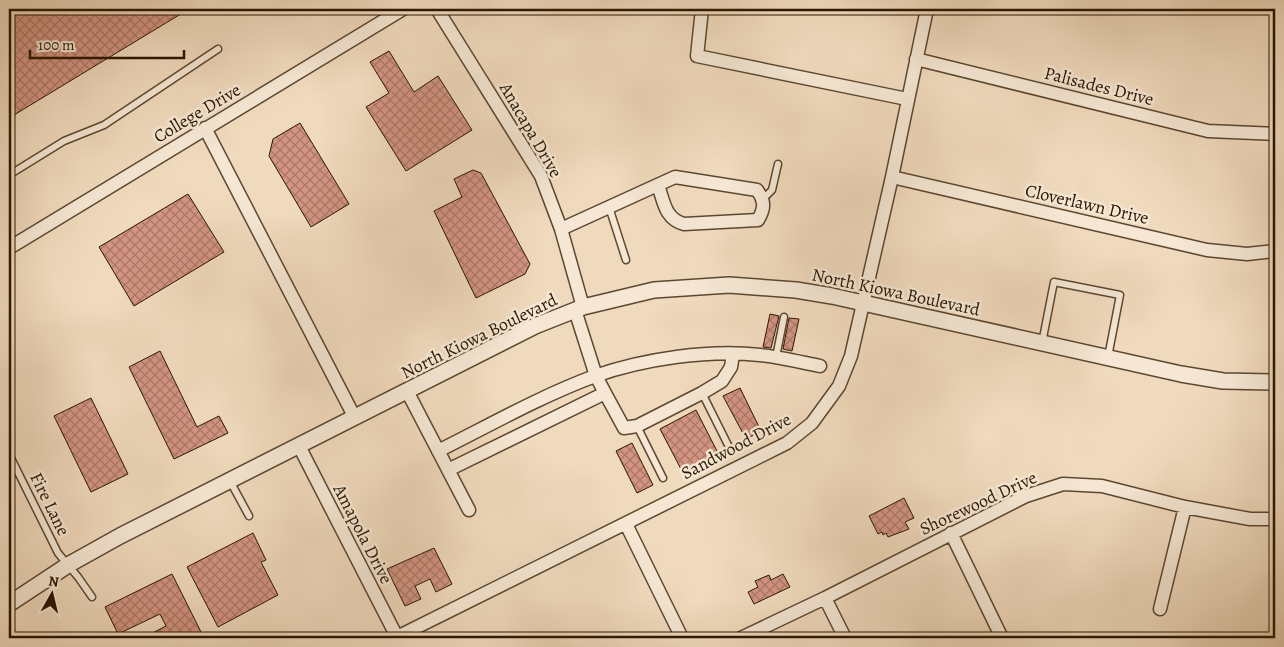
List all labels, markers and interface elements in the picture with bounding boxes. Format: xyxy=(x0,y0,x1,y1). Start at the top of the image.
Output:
scale bar xyxy=(30,28,184,60)
text: 100 m xyxy=(38,35,75,55)
street label: Palisades Drive xyxy=(1042,61,1156,111)
street label: Anacapa Drive xyxy=(494,77,568,182)
street label: College Drive xyxy=(149,78,245,148)
street label: Cloverlawn Drive xyxy=(1023,178,1151,230)
street label: North Kiowa Boulevard xyxy=(810,262,983,322)
street label: North Kiowa Boulevard xyxy=(397,288,561,384)
street label: Sandwood Drive xyxy=(677,407,795,485)
street label: Shorewood Drive xyxy=(916,465,1040,541)
street label: Fire Lane xyxy=(24,468,76,540)
street label: Amapola Drive xyxy=(327,479,398,588)
north arrow xyxy=(28,570,78,620)
text: N xyxy=(47,572,60,592)

